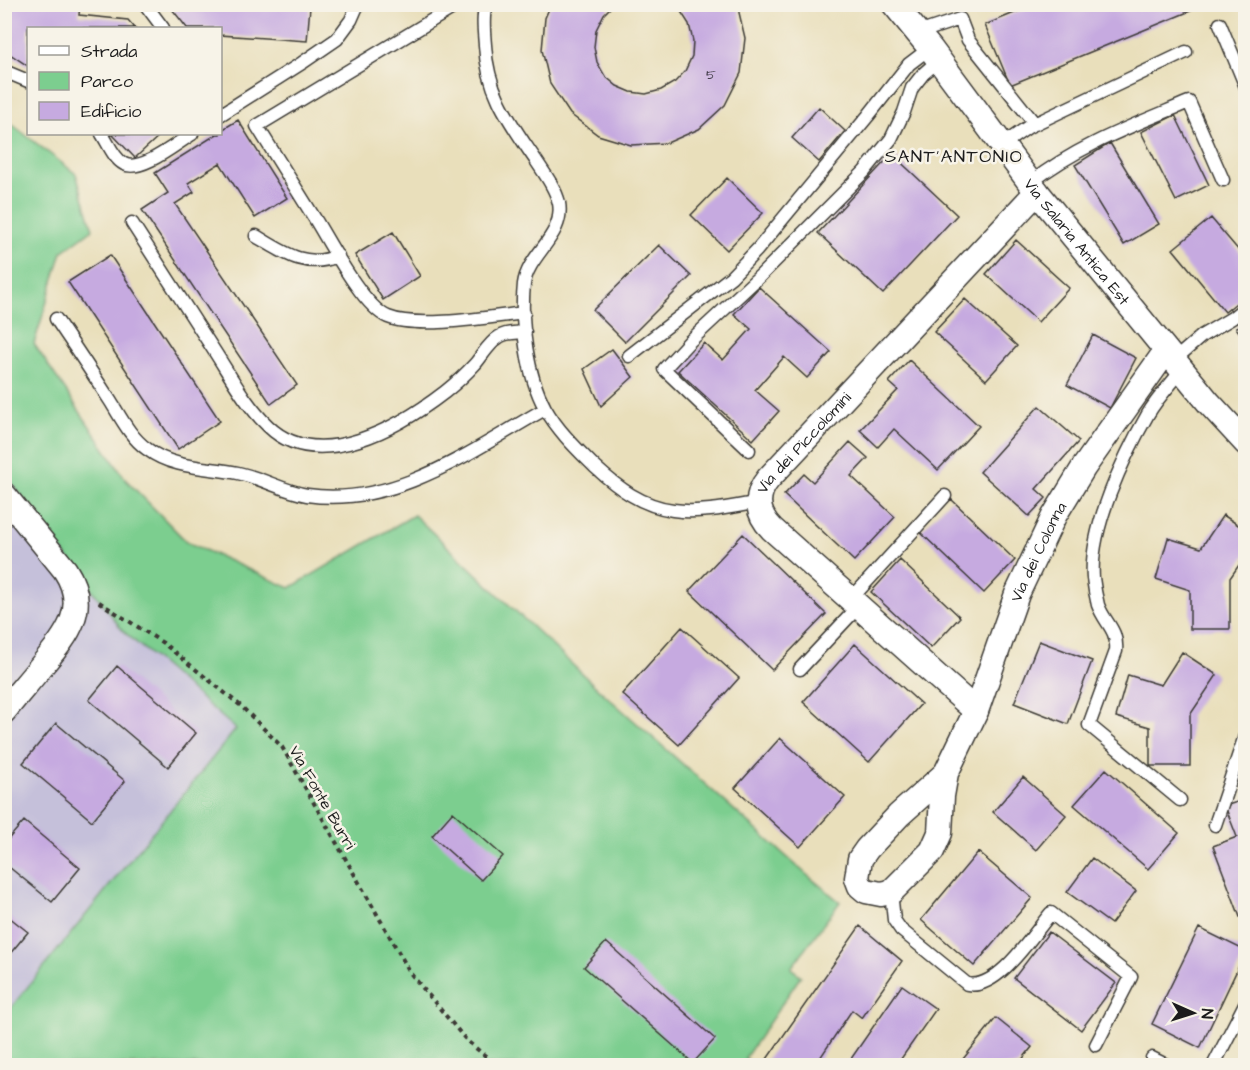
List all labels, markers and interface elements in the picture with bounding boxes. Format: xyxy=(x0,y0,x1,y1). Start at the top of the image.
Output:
legend xyxy=(27,27,222,135)
text: Strada xyxy=(81,39,137,64)
house number: 5 xyxy=(706,65,716,85)
text: Parco xyxy=(81,69,133,94)
text: Edificio xyxy=(81,99,141,124)
district label: SANT'ANTONIO xyxy=(885,144,1023,169)
street label: Via Salaria Antica Est xyxy=(1018,174,1135,311)
street label: Via dei Piccolomini xyxy=(751,387,857,497)
street label: Via dei Colonna xyxy=(1005,498,1072,605)
street label: Via Fonte Burri xyxy=(284,742,361,854)
north arrow xyxy=(1163,983,1223,1043)
text: N xyxy=(1196,1008,1218,1019)

